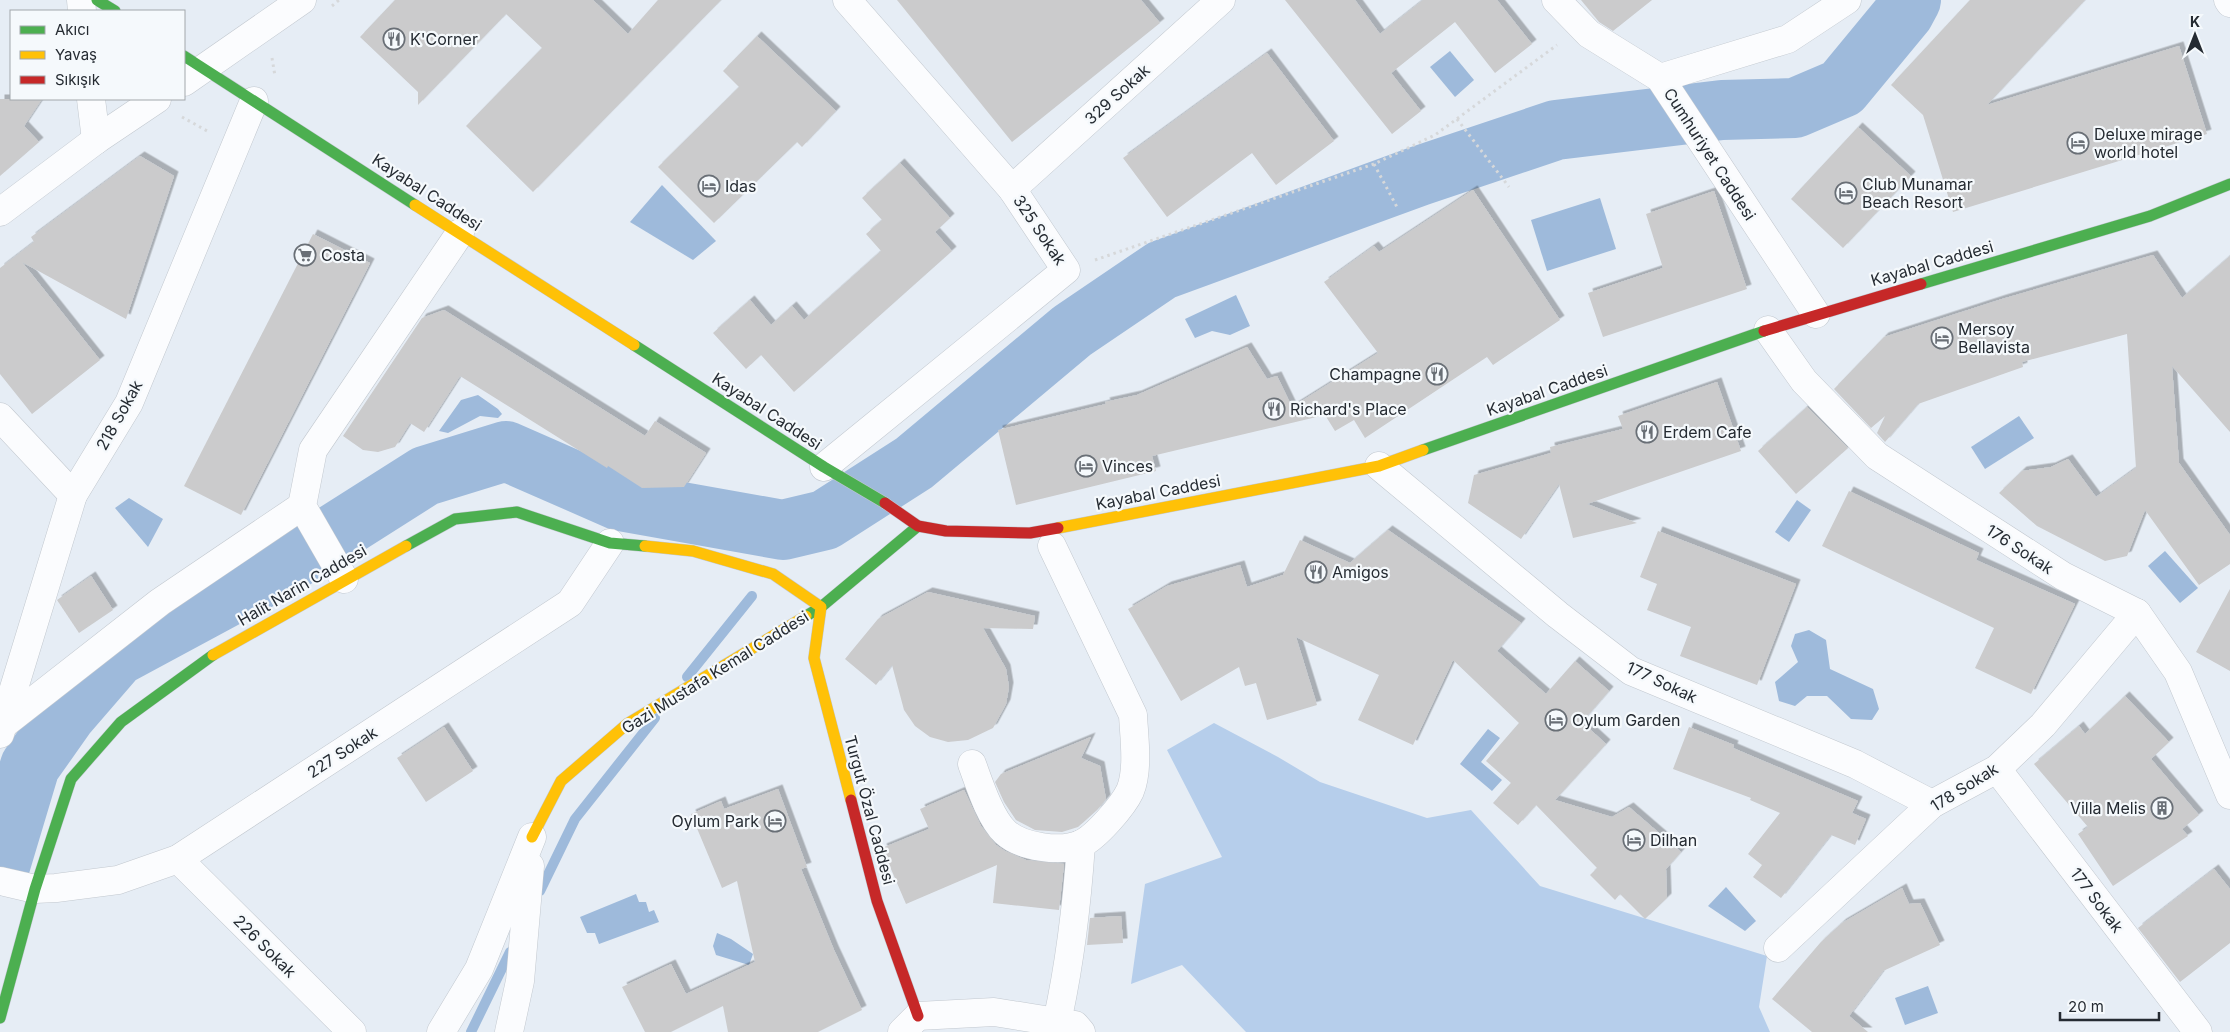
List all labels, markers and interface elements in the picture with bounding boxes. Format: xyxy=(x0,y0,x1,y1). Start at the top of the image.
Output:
legend xyxy=(10,10,185,100)
north arrow xyxy=(2170,10,2220,60)
text: K xyxy=(2190,13,2200,30)
text: Akıcı xyxy=(55,20,89,39)
restaurant icon: K'Corner xyxy=(382,27,406,51)
place label: K'Corner xyxy=(410,29,478,49)
text: Yavaş xyxy=(55,45,97,64)
street label: 329 Sokak xyxy=(1080,60,1154,128)
text: Sıkışık xyxy=(55,70,101,89)
street label: Cumhuriyet Caddesi xyxy=(1660,84,1760,224)
place label: Deluxe mirage world hotel xyxy=(2094,124,2202,162)
hotel icon: Deluxe mirage world hotel xyxy=(2066,131,2090,155)
street label: Kayabal Caddesi xyxy=(368,149,486,235)
hotel icon: Idas xyxy=(697,174,721,198)
place label: Club Munamar Beach Resort xyxy=(1862,174,1973,212)
place label: Idas xyxy=(725,176,757,196)
hotel icon: Club Munamar Beach Resort xyxy=(1834,181,1858,205)
street label: 325 Sokak xyxy=(1009,191,1071,269)
street label: Kayabal Caddesi xyxy=(1868,236,1996,290)
supermarket icon: Costa xyxy=(293,243,317,267)
place label: Costa xyxy=(321,245,365,265)
place label: Mersoy Bellavista xyxy=(1958,319,2030,357)
hotel icon: Mersoy Bellavista xyxy=(1930,326,1954,350)
street label: Kayabal Caddesi xyxy=(1484,360,1610,420)
restaurant icon: Champagne xyxy=(1425,362,1449,386)
place label: Champagne xyxy=(1329,364,1421,384)
street label: Kayabal Caddesi xyxy=(708,368,826,454)
street label: 218 Sokak xyxy=(92,376,147,454)
restaurant icon: Richard's Place xyxy=(1262,397,1286,421)
place label: Richard's Place xyxy=(1290,399,1407,419)
restaurant icon: Erdem Cafe xyxy=(1635,420,1659,444)
place label: Erdem Cafe xyxy=(1663,422,1751,442)
hotel icon: Vinces xyxy=(1074,454,1098,478)
place label: Vinces xyxy=(1102,456,1153,476)
street label: Kayabal Caddesi xyxy=(1094,470,1222,514)
street label: 176 Sokak xyxy=(1983,520,2058,578)
street label: Halit Narin Caddesi xyxy=(234,540,370,630)
restaurant icon: Amigos xyxy=(1304,560,1328,584)
place label: Amigos xyxy=(1332,562,1389,582)
street label: Gazi Mustafa Kemal Caddesi xyxy=(618,606,812,738)
street label: 177 Sokak xyxy=(1623,657,1701,707)
hotel icon: Oylum Garden xyxy=(1544,708,1568,732)
place label: Oylum Garden xyxy=(1572,710,1680,730)
street label: 227 Sokak xyxy=(303,722,381,782)
street label: Turgut Özal Caddesi xyxy=(840,733,900,887)
street label: 178 Sokak xyxy=(1926,758,2002,816)
building icon: Villa Melis xyxy=(2150,796,2174,820)
place label: Villa Melis xyxy=(2070,798,2146,818)
hotel icon: Oylum Park xyxy=(763,809,787,833)
place label: Oylum Park xyxy=(672,811,759,831)
hotel icon: Dilhan xyxy=(1622,828,1646,852)
place label: Dilhan xyxy=(1650,830,1697,850)
street label: 177 Sokak xyxy=(2066,864,2128,936)
street label: 226 Sokak xyxy=(230,911,301,982)
scale bar xyxy=(2060,990,2159,1022)
text: 20 m xyxy=(2068,997,2104,1016)

